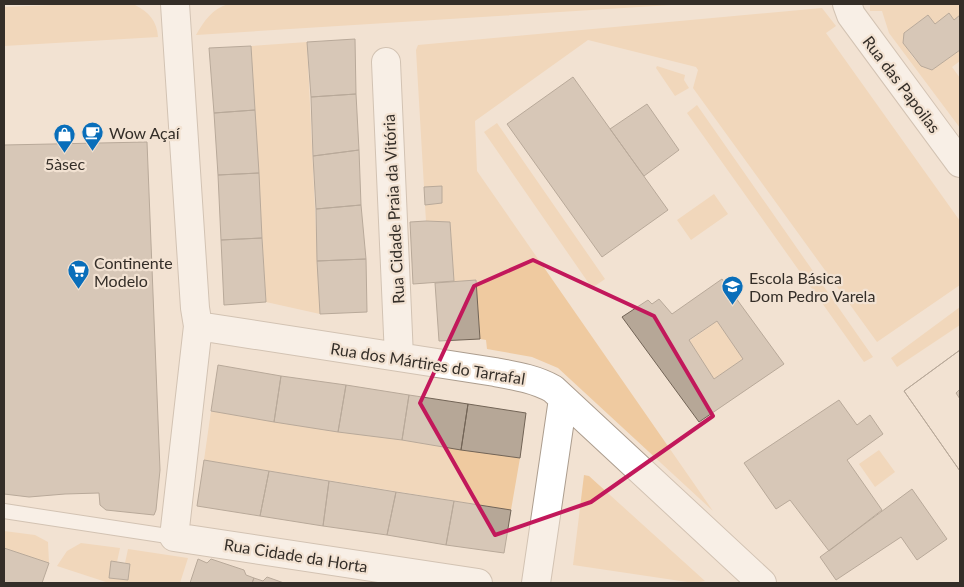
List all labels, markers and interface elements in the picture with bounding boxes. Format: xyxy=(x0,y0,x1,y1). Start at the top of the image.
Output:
street label: Rua das Papoilas xyxy=(859,32,945,136)
street label: Rua Cidade Praia da Vitória xyxy=(379,114,407,304)
cafe icon: Wow Açaí xyxy=(81,120,105,151)
shop icon: 5àsec xyxy=(53,122,77,153)
place label: Wow Açaí xyxy=(109,123,181,142)
place label: 5àsec xyxy=(45,154,85,173)
place label: Continente Modelo xyxy=(94,253,173,290)
supermarket icon: Continente Modelo xyxy=(66,259,90,290)
place label: Escola Básica Dom Pedro Varela xyxy=(749,268,875,305)
school or university icon: Escola Básica Dom Pedro Varela xyxy=(721,274,745,305)
street label: Rua dos Mártires do Tarrafal xyxy=(329,338,527,388)
street label: Rua Cidade da Horta xyxy=(223,534,369,576)

